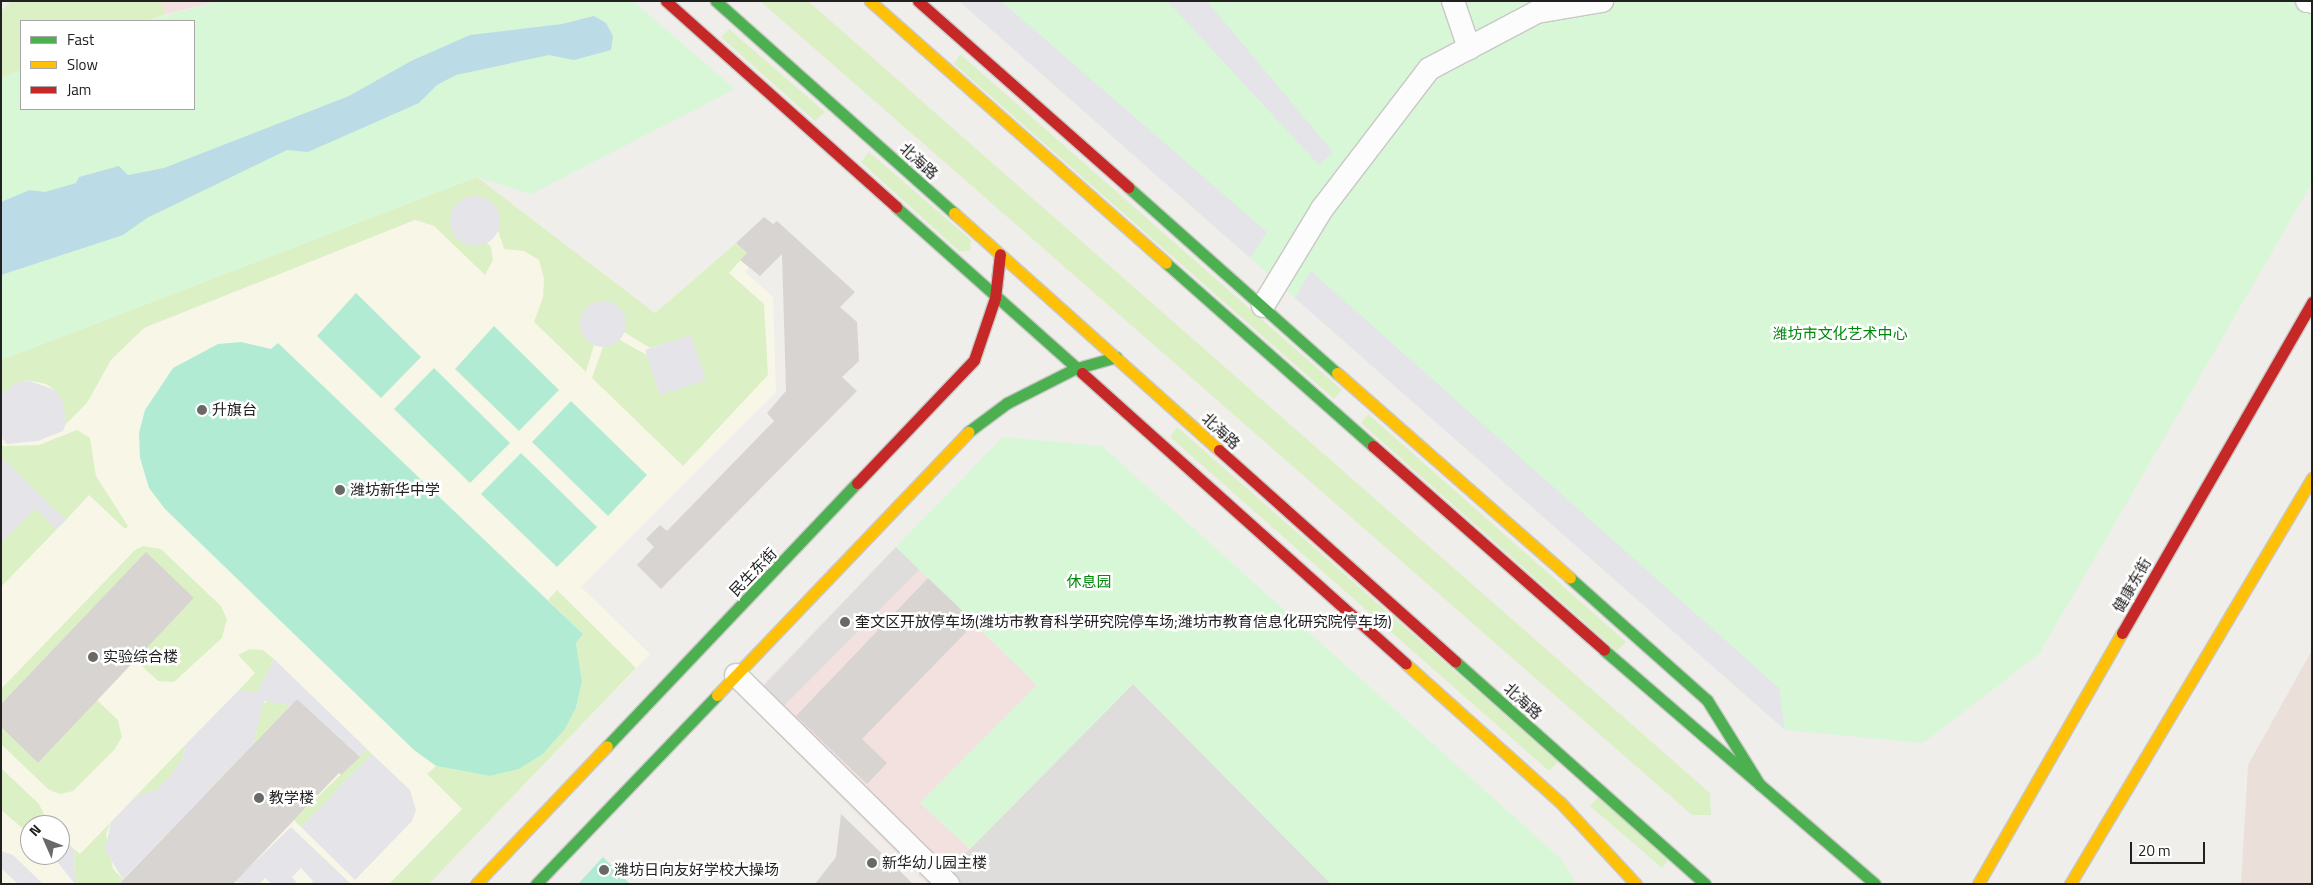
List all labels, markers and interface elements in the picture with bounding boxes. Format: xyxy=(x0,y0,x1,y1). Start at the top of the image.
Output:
legend xyxy=(20,20,195,110)
text: Fast xyxy=(67,28,94,51)
text: Slow xyxy=(67,53,98,76)
text: Jam xyxy=(67,78,91,101)
street label: 北海路 xyxy=(896,139,942,183)
park label: 潍坊市文化艺术中心 xyxy=(1773,325,1907,343)
place label: 升旗台 xyxy=(212,401,257,419)
marker: 升旗台 xyxy=(196,404,208,416)
street label: 北海路 xyxy=(1198,409,1244,453)
place label: 潍坊新华中学 xyxy=(350,481,440,499)
marker: 潍坊新华中学 xyxy=(334,484,346,496)
street label: 民生东街 xyxy=(726,544,780,600)
street label: 健康东街 xyxy=(2109,555,2155,615)
park label: 休息园 xyxy=(1067,573,1111,591)
place label: 奎文区开放停车场(潍坊市教育科学研究院停车场;潍坊市教育信息化研究院停车场) xyxy=(855,613,1392,631)
marker: 奎文区开放停车场(潍坊市教育科学研究院停车场;潍坊市教育信息化研究院停车场) xyxy=(839,616,851,628)
place label: 实验综合楼 xyxy=(103,648,178,666)
marker: 实验综合楼 xyxy=(87,651,99,663)
street label: 北海路 xyxy=(1500,679,1546,723)
place label: 教学楼 xyxy=(269,789,314,807)
marker: 教学楼 xyxy=(253,792,265,804)
north arrow xyxy=(20,815,70,865)
text: N xyxy=(24,819,45,841)
scale bar xyxy=(2133,832,2208,864)
text: 20 m xyxy=(2138,839,2171,862)
place label: 新华幼儿园主楼 xyxy=(882,854,987,872)
marker: 新华幼儿园主楼 xyxy=(866,857,878,869)
place label: 潍坊日向友好学校大操场 xyxy=(614,861,779,879)
marker: 潍坊日向友好学校大操场 xyxy=(598,864,610,876)

